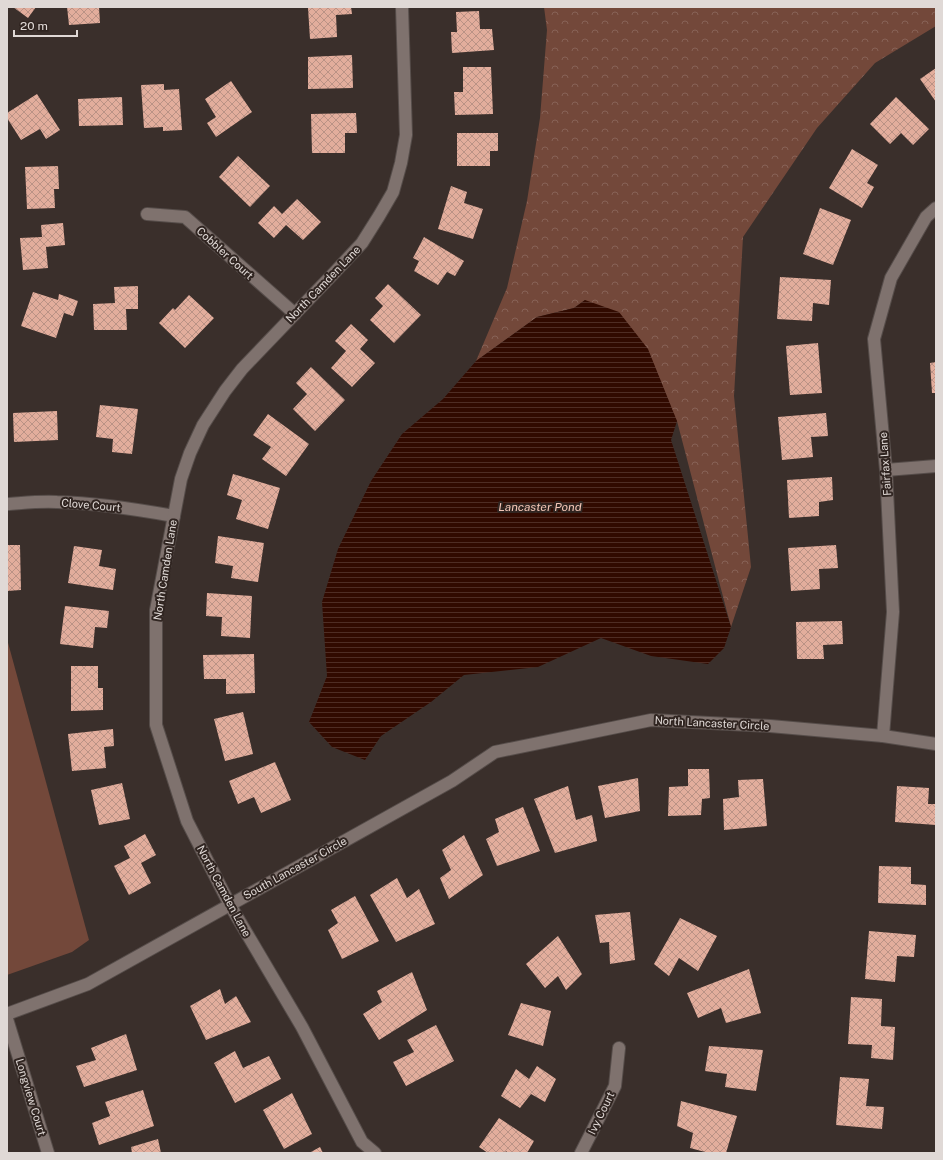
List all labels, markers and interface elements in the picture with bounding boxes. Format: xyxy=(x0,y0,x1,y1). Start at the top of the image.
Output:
scale bar xyxy=(14,12,77,38)
text: 20 m xyxy=(20,19,48,33)
street label: Cobbler Court xyxy=(194,225,256,281)
street label: North Camden Lane xyxy=(283,243,363,325)
street label: Fairfax Lane xyxy=(877,432,893,496)
street label: Clove Court xyxy=(61,496,121,514)
water label: Lancaster Pond xyxy=(498,500,582,514)
street label: North Camden Lane xyxy=(151,519,179,621)
street label: North Lancaster Circle xyxy=(654,714,770,732)
street label: South Lancaster Circle xyxy=(241,835,349,901)
street label: North Camden Lane xyxy=(195,843,253,939)
street label: Longview Court xyxy=(14,1057,48,1137)
street label: Ivy Court xyxy=(586,1090,616,1136)

